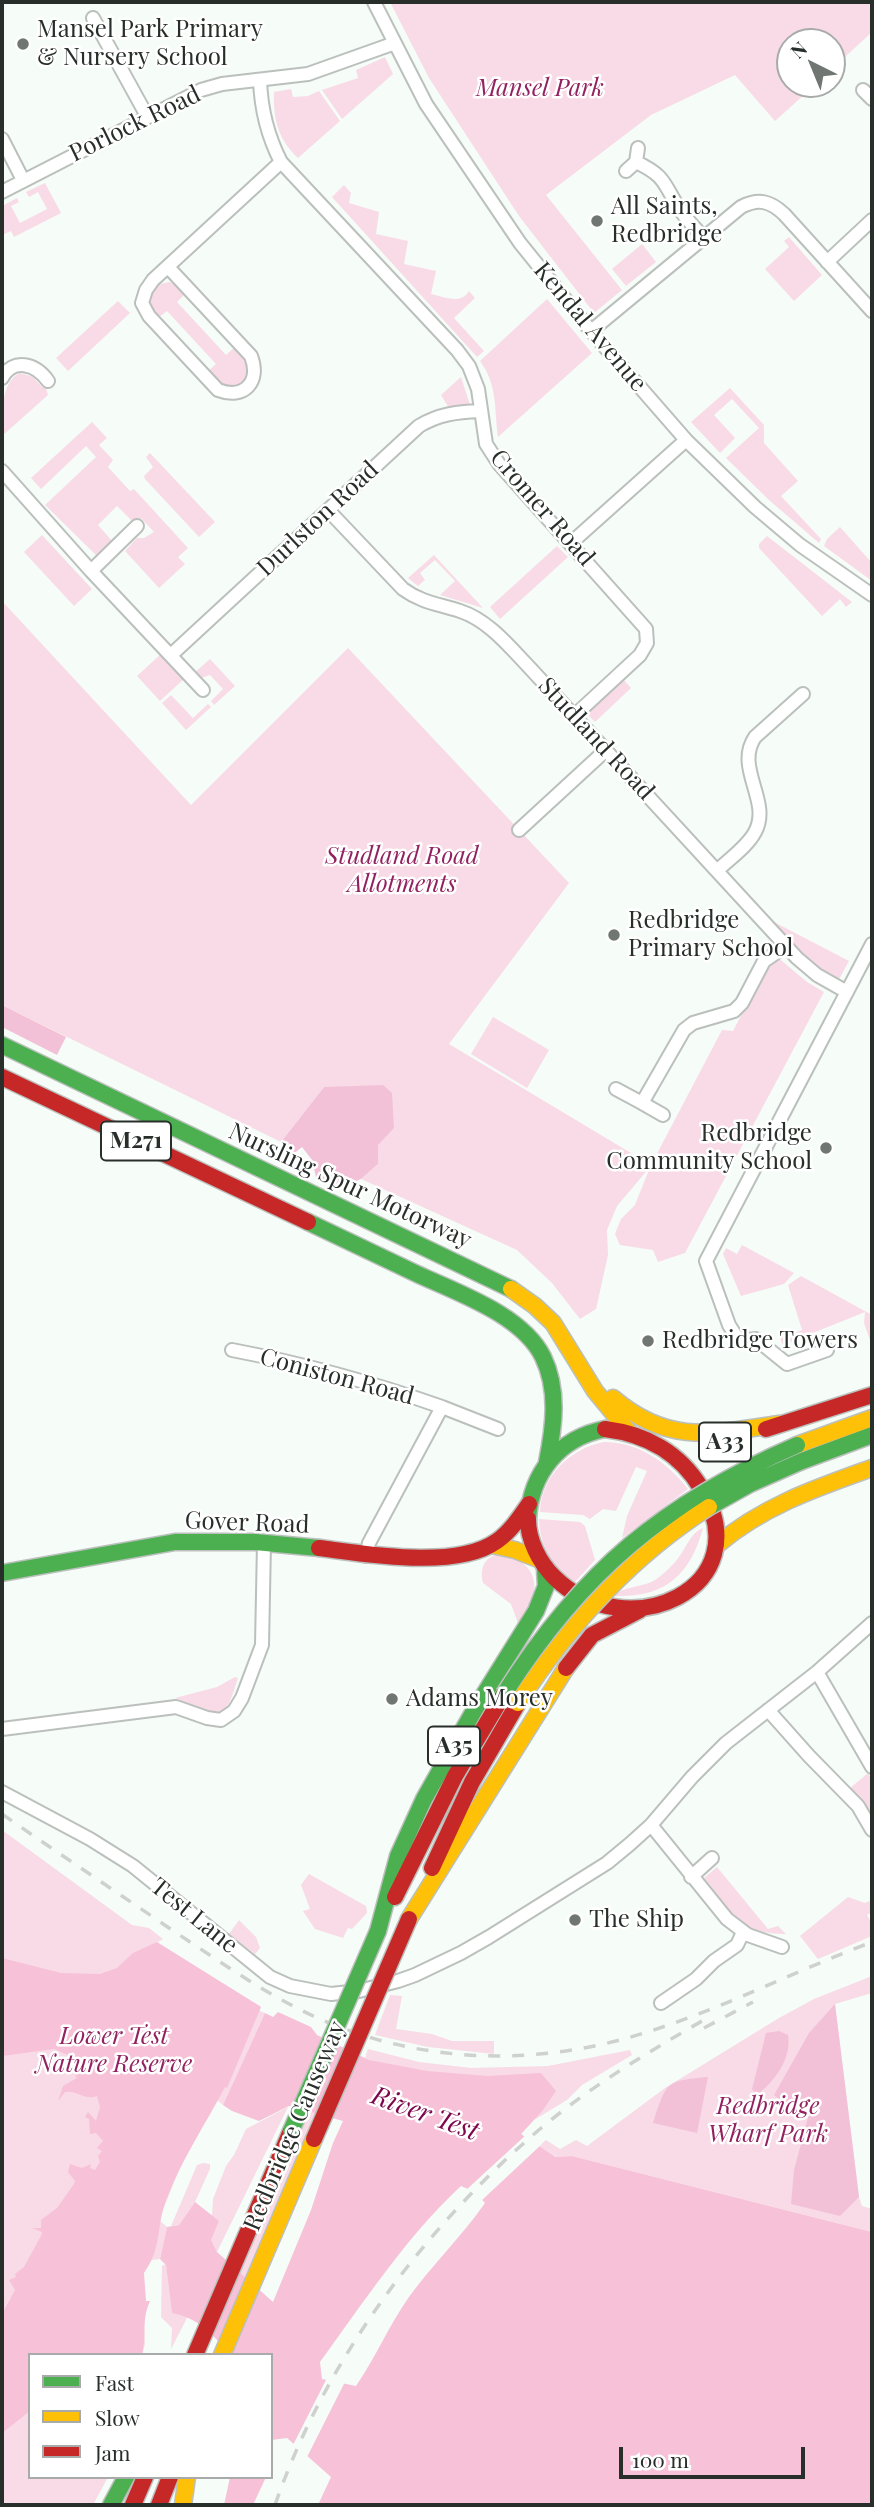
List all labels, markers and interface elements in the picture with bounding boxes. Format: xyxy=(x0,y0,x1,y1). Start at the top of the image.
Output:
place label: Mansel Park Primary & Nursery School xyxy=(37,16,263,72)
north arrow xyxy=(776,28,846,98)
text: N xyxy=(784,35,812,63)
marker: Mansel Park Primary & Nursery School xyxy=(15,36,31,52)
park label: Mansel Park xyxy=(476,75,604,103)
street label: Porlock Road xyxy=(65,80,205,168)
place label: All Saints, Redbridge xyxy=(611,193,722,249)
marker: All Saints, Redbridge xyxy=(589,213,605,229)
street label: Kendal Avenue xyxy=(528,256,652,398)
street label: Cromer Road xyxy=(484,444,600,572)
street label: Durlston Road xyxy=(251,455,385,583)
street label: Studland Road xyxy=(532,672,660,806)
park label: Studland Road Allotments xyxy=(325,843,479,899)
place label: Redbridge Primary School xyxy=(628,907,793,963)
marker: Redbridge Primary School xyxy=(606,927,622,943)
street label: Nursling Spur Motorway xyxy=(224,1117,476,1255)
place label: Redbridge Community School xyxy=(606,1120,812,1176)
road number: M271 xyxy=(101,1122,171,1160)
marker: Redbridge Community School xyxy=(818,1140,834,1156)
place label: Redbridge Towers xyxy=(662,1327,858,1355)
marker: Redbridge Towers xyxy=(640,1333,656,1349)
street label: Coniston Road xyxy=(257,1343,417,1411)
road number: A33 xyxy=(699,1422,751,1462)
street label: Gover Road xyxy=(184,1506,310,1540)
place label: Adams Morey xyxy=(406,1685,553,1713)
marker: Adams Morey xyxy=(384,1691,400,1707)
road number: A35 xyxy=(428,1726,480,1765)
street label: Test Lane xyxy=(145,1872,243,1960)
place label: The Ship xyxy=(589,1906,684,1934)
marker: The Ship xyxy=(567,1912,583,1928)
street label: Redbridge Causeway xyxy=(238,2017,352,2235)
park label: Lower Test Nature Reserve xyxy=(36,2023,192,2079)
water label: River Test xyxy=(367,2080,483,2148)
park label: Redbridge Wharf Park xyxy=(708,2093,828,2149)
legend xyxy=(28,2353,273,2479)
text: Fast xyxy=(95,2368,134,2396)
text: Slow xyxy=(95,2403,140,2431)
scale bar xyxy=(622,2434,808,2478)
text: Jam xyxy=(95,2438,131,2466)
text: 100 m xyxy=(632,2445,689,2473)

